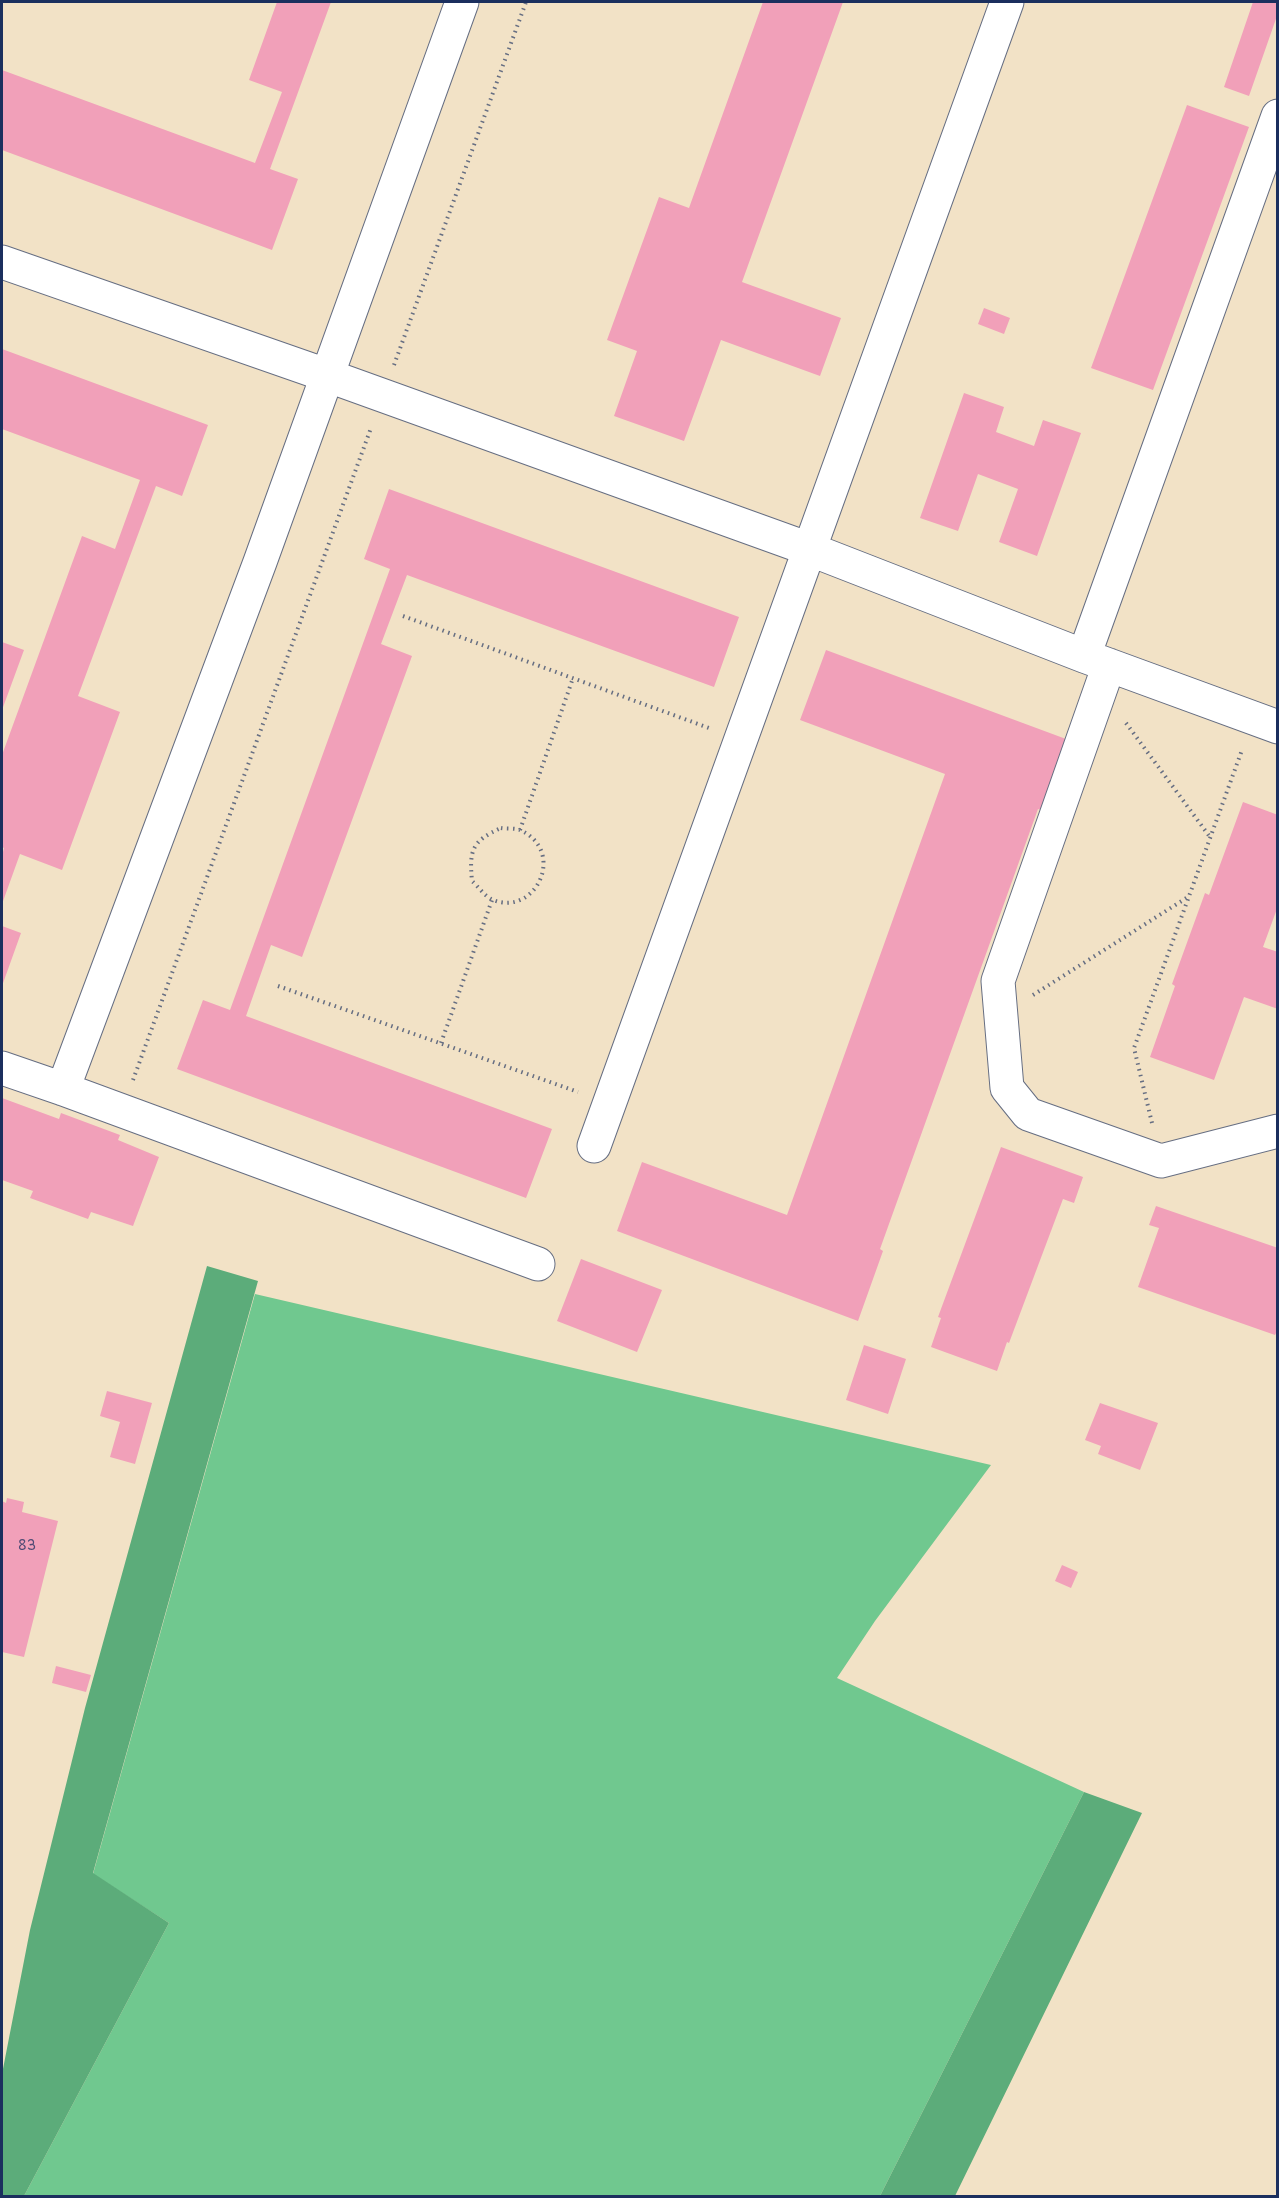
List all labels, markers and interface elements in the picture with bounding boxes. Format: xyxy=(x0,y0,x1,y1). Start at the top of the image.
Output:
house number: 83 xyxy=(18,1538,36,1554)

